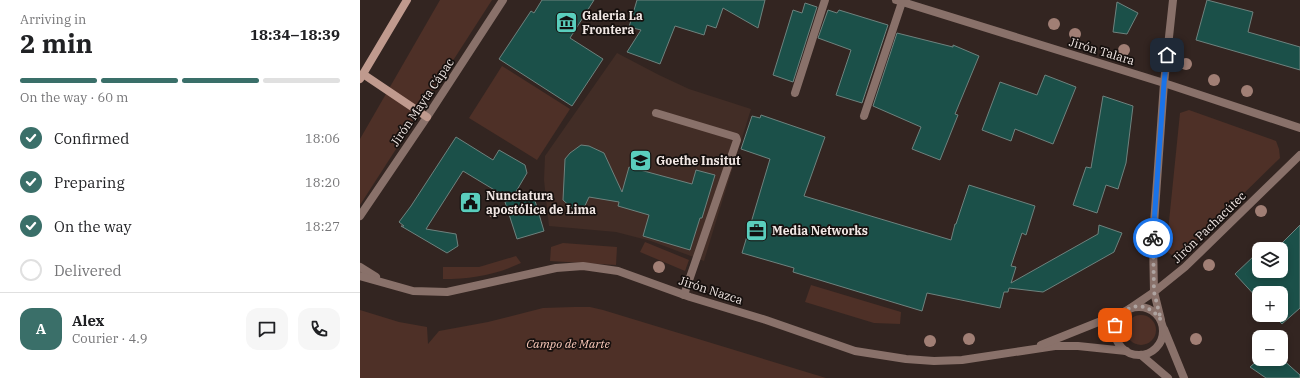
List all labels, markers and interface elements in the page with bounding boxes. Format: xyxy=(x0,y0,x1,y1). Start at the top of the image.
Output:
place label: Galeria La Frontera xyxy=(582,8,643,37)
museum icon: Galeria La Frontera xyxy=(554,9,580,35)
text: Arriving in xyxy=(20,11,86,28)
text: 18:34–18:39 xyxy=(250,25,340,44)
text: 2 min xyxy=(20,26,93,60)
street label: Jirón Talara xyxy=(1067,34,1137,68)
pin xyxy=(1150,38,1184,72)
icon: home xyxy=(1156,44,1178,66)
street label: Jirón Mayta Cápac xyxy=(387,55,457,149)
text: On the way · 60 m xyxy=(20,89,128,106)
icon: check xyxy=(20,127,42,149)
text: Confirmed xyxy=(54,129,129,148)
text: 18:06 xyxy=(305,130,340,147)
school or university icon: Goethe Insitut xyxy=(627,147,653,173)
place label: Goethe Insitut xyxy=(656,153,741,168)
icon: check xyxy=(20,171,42,193)
text: Preparing xyxy=(54,173,125,192)
text: 18:20 xyxy=(305,174,340,191)
place label: Nunciatura apostólica de Lima xyxy=(486,188,596,217)
street label: Jirón Pachacútec xyxy=(1169,188,1249,266)
public building icon: Nunciatura apostólica de Lima xyxy=(458,189,484,215)
icon: check xyxy=(20,215,42,237)
text: On the way xyxy=(54,217,132,236)
office icon: Media Networks xyxy=(743,217,769,243)
text: 18:27 xyxy=(305,218,340,235)
courier xyxy=(1133,218,1173,258)
place label: Media Networks xyxy=(772,223,868,238)
icon: bike xyxy=(1142,227,1164,249)
map controls xyxy=(1252,242,1288,366)
button: layers xyxy=(1252,242,1288,278)
text: Delivered xyxy=(54,261,122,280)
street label: Jirón Nazca xyxy=(677,273,745,308)
button: + xyxy=(1252,286,1288,322)
button: chat xyxy=(246,308,288,350)
button: phone xyxy=(298,308,340,350)
pin xyxy=(1098,308,1132,342)
text: Alex xyxy=(72,311,104,330)
icon: bag xyxy=(1104,314,1126,336)
text: A xyxy=(36,319,46,338)
text: Courier · 4.9 xyxy=(72,330,148,347)
button: − xyxy=(1252,330,1288,366)
park label: Campo de Marte xyxy=(526,336,611,351)

